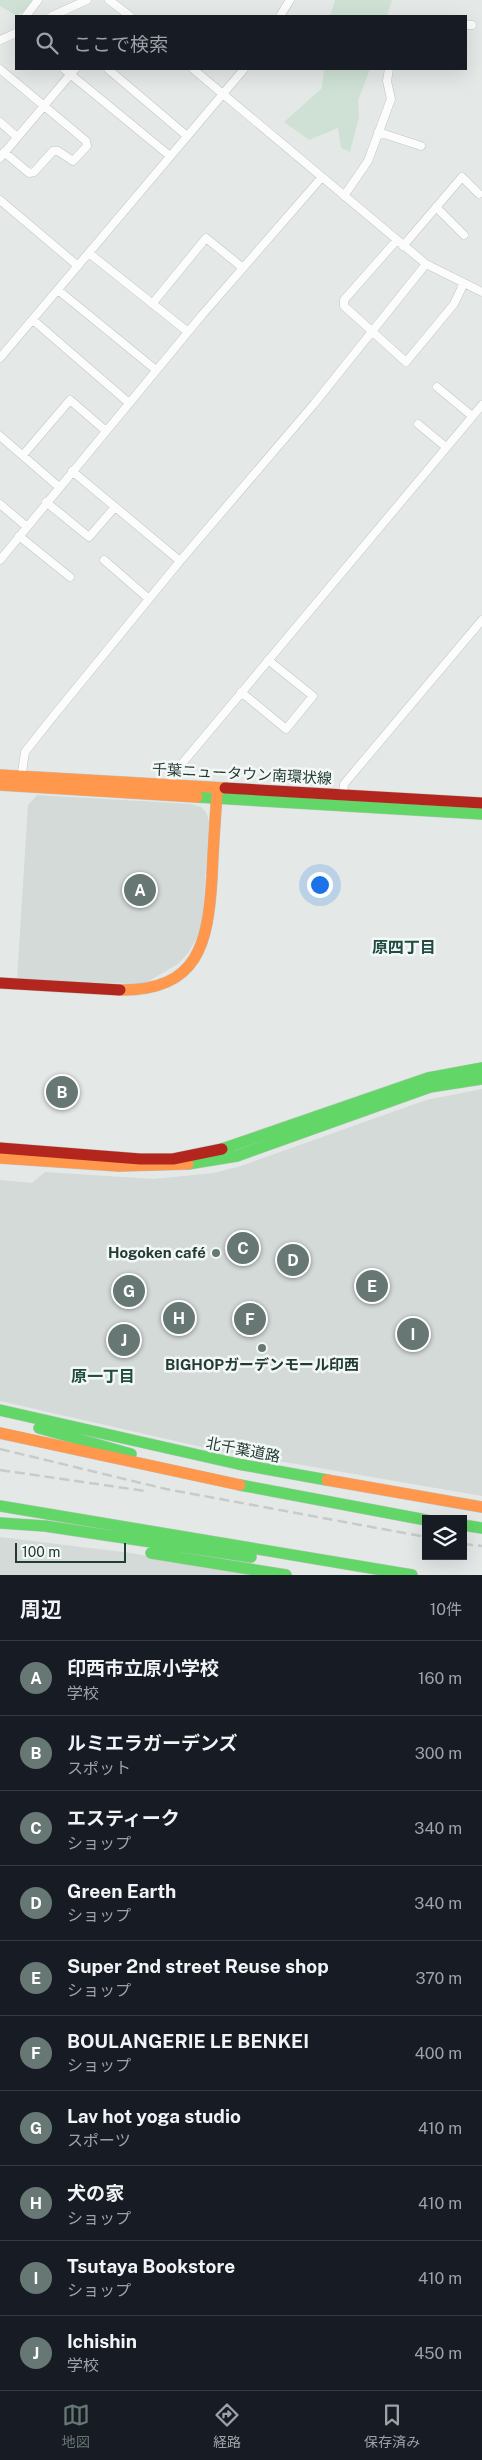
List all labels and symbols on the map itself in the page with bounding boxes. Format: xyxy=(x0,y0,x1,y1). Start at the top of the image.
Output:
street label: 千葉ニュータウン南環状線 xyxy=(152,760,332,787)
pin: A xyxy=(124,871,156,909)
your location xyxy=(307,872,333,898)
district label: 原四丁目 xyxy=(372,938,436,957)
pin: B xyxy=(46,1073,78,1111)
pin: C xyxy=(227,1229,259,1267)
pin: D xyxy=(277,1241,309,1279)
place label: Hogoken café xyxy=(108,1244,206,1261)
marker: Hogoken café xyxy=(210,1247,222,1259)
pin: E xyxy=(356,1267,388,1305)
pin: G xyxy=(113,1272,145,1310)
pin: H xyxy=(163,1299,195,1337)
pin: F xyxy=(234,1300,266,1338)
pin: I xyxy=(397,1315,429,1353)
pin: J xyxy=(108,1321,140,1359)
marker: BIGHOPガーデンモール印西 xyxy=(256,1342,268,1354)
place label: BIGHOPガーデンモール印西 xyxy=(165,1356,359,1373)
district label: 原一丁目 xyxy=(71,1367,135,1386)
street label: 北千葉道路 xyxy=(205,1434,282,1465)
scale bar xyxy=(15,1540,126,1563)

